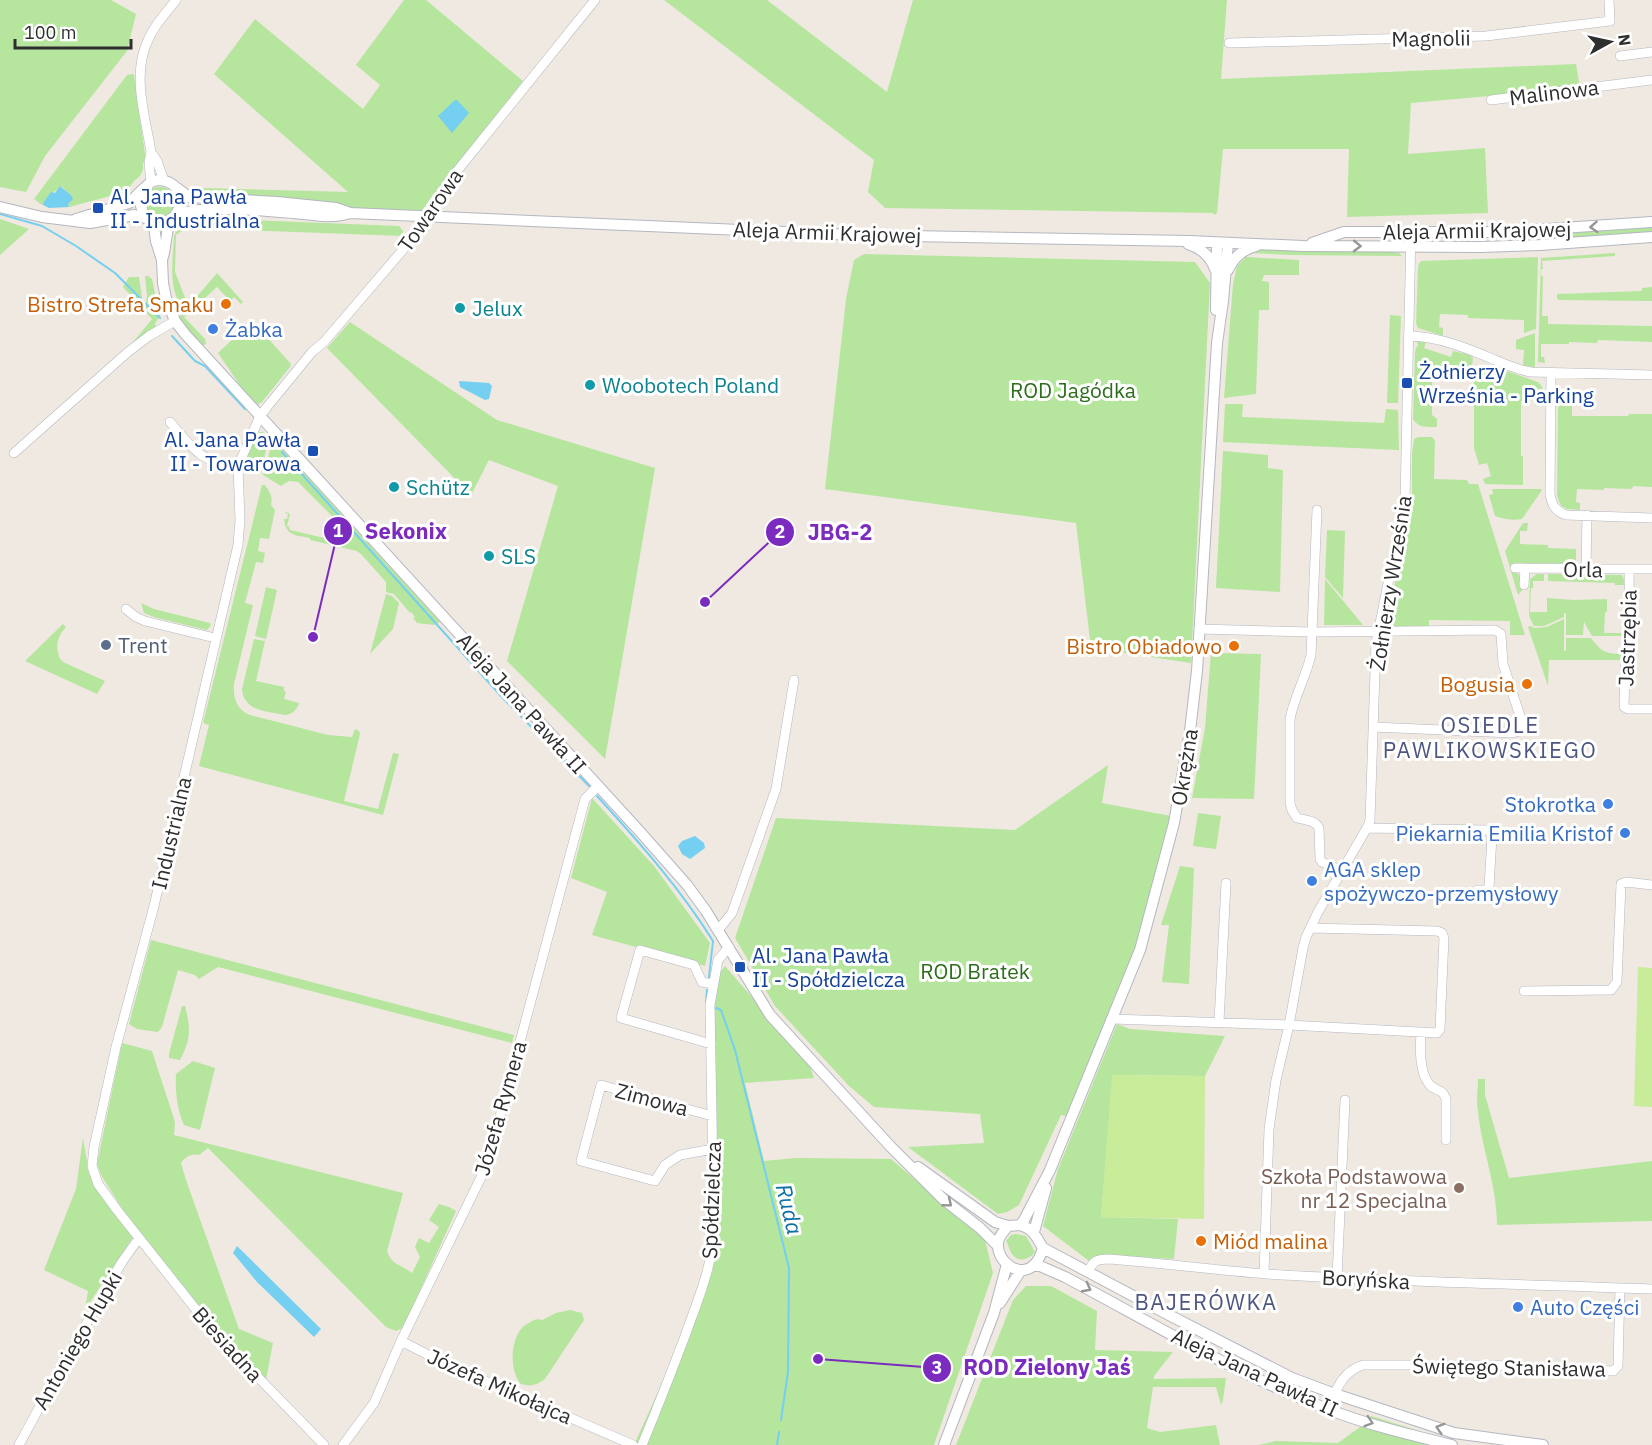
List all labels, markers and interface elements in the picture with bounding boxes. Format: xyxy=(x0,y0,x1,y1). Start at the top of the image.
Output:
scale bar xyxy=(15,12,130,50)
north arrow xyxy=(1580,12,1640,72)
text: 100 m xyxy=(24,21,76,44)
street label: Magnolii xyxy=(1391,23,1471,53)
text: N xyxy=(1614,33,1636,47)
street label: Malinowa xyxy=(1508,73,1600,111)
street label: Towarowa xyxy=(391,163,469,257)
place label: Al. Jana Pawła II - Industrialna xyxy=(110,182,260,234)
marker: Al. Jana Pawła II - Industrialna xyxy=(91,201,105,215)
street label: Aleja Armii Krajowej xyxy=(1382,214,1572,246)
street label: Aleja Armii Krajowej xyxy=(732,215,922,249)
one-way arrow xyxy=(1589,220,1598,233)
one-way arrow xyxy=(1353,240,1362,253)
place label: Bistro Strefa Smaku xyxy=(27,290,214,318)
place label: Jelux xyxy=(472,294,523,322)
marker: Bistro Strefa Smaku xyxy=(219,297,233,311)
marker: Jelux xyxy=(453,301,467,315)
place label: Żabka xyxy=(225,315,283,343)
marker: Żabka xyxy=(206,322,220,336)
place label: Żołnierzy Września - Parking xyxy=(1419,357,1594,409)
place label: Woobotech Poland xyxy=(602,371,779,399)
park label: ROD Jagódka xyxy=(1010,376,1136,404)
marker: Żołnierzy Września - Parking xyxy=(1400,376,1414,390)
marker: Woobotech Poland xyxy=(583,378,597,392)
place label: Al. Jana Pawła II - Towarowa xyxy=(164,425,301,477)
marker: Al. Jana Pawła II - Towarowa xyxy=(306,444,320,458)
place label: Schütz xyxy=(406,473,470,501)
marker: Schütz xyxy=(387,480,401,494)
street label: Żołnierzy Września xyxy=(1362,493,1418,673)
callout: Sekonix xyxy=(323,511,459,551)
callout: JBG-2 xyxy=(765,512,885,552)
text: Sekonix xyxy=(365,516,447,545)
text: JBG-2 xyxy=(807,517,873,546)
text: 1 xyxy=(333,519,344,542)
text: 2 xyxy=(775,520,785,543)
place label: SLS xyxy=(501,542,536,570)
marker: SLS xyxy=(482,549,496,563)
street label: Orla xyxy=(1563,555,1603,583)
street label: Jastrzębia xyxy=(1611,589,1643,687)
street label: Aleja Jana Pawła II xyxy=(451,626,593,780)
place label: Trent xyxy=(118,631,168,659)
place label: Bistro Obiadowo xyxy=(1066,632,1222,660)
marker: Trent xyxy=(99,638,113,652)
marker: Bistro Obiadowo xyxy=(1227,639,1241,653)
place label: Bogusia xyxy=(1440,670,1515,698)
marker: Bogusia xyxy=(1520,677,1534,691)
district label: OSIEDLE PAWLIKOWSKIEGO xyxy=(1383,710,1597,764)
street label: Okrężna xyxy=(1164,726,1204,808)
street label: Industrialna xyxy=(144,774,198,892)
place label: Stokrotka xyxy=(1505,790,1596,818)
marker: Stokrotka xyxy=(1601,797,1615,811)
place label: Piekarnia Emilia Kristof xyxy=(1395,819,1613,847)
marker: Piekarnia Emilia Kristof xyxy=(1618,826,1632,840)
place label: AGA sklep spożywczo-przemysłowy xyxy=(1324,855,1559,907)
marker: AGA sklep spożywczo-przemysłowy xyxy=(1305,874,1319,888)
place label: Al. Jana Pawła II - Spółdzielcza xyxy=(752,941,905,993)
park label: ROD Bratek xyxy=(920,957,1030,985)
marker: Al. Jana Pawła II - Spółdzielcza xyxy=(733,960,747,974)
street label: Józefa Rymera xyxy=(467,1037,533,1179)
street label: Zimowa xyxy=(612,1076,692,1122)
street label: Spółdzielcza xyxy=(695,1141,727,1259)
place label: Szkoła Podstawowa nr 12 Specjalna xyxy=(1261,1162,1447,1214)
water label: Ruda xyxy=(770,1181,810,1237)
marker: Szkoła Podstawowa nr 12 Specjalna xyxy=(1452,1181,1466,1195)
one-way arrow xyxy=(941,1195,952,1206)
place label: Miód malina xyxy=(1213,1227,1328,1255)
marker: Miód malina xyxy=(1194,1234,1208,1248)
street label: Boryńska xyxy=(1321,1263,1411,1295)
street label: Antoniego Hupki xyxy=(26,1265,128,1415)
one-way arrow xyxy=(1080,1281,1091,1292)
district label: BAJERÓWKA xyxy=(1135,1287,1278,1316)
place label: Auto Części xyxy=(1530,1293,1640,1321)
street label: Biesiadna xyxy=(187,1300,269,1388)
marker: Auto Części xyxy=(1511,1300,1525,1314)
street label: Aleja Jana Pawła II xyxy=(1167,1321,1343,1423)
street label: Józefa Mikołajca xyxy=(423,1342,577,1430)
callout: ROD Zielony Jaś xyxy=(922,1348,1143,1388)
street label: Świętego Stanisława xyxy=(1412,1351,1606,1383)
text: ROD Zielony Jaś xyxy=(963,1352,1131,1381)
text: 3 xyxy=(932,1356,942,1379)
one-way arrow xyxy=(1363,1415,1374,1427)
one-way arrow xyxy=(1435,1423,1446,1435)

